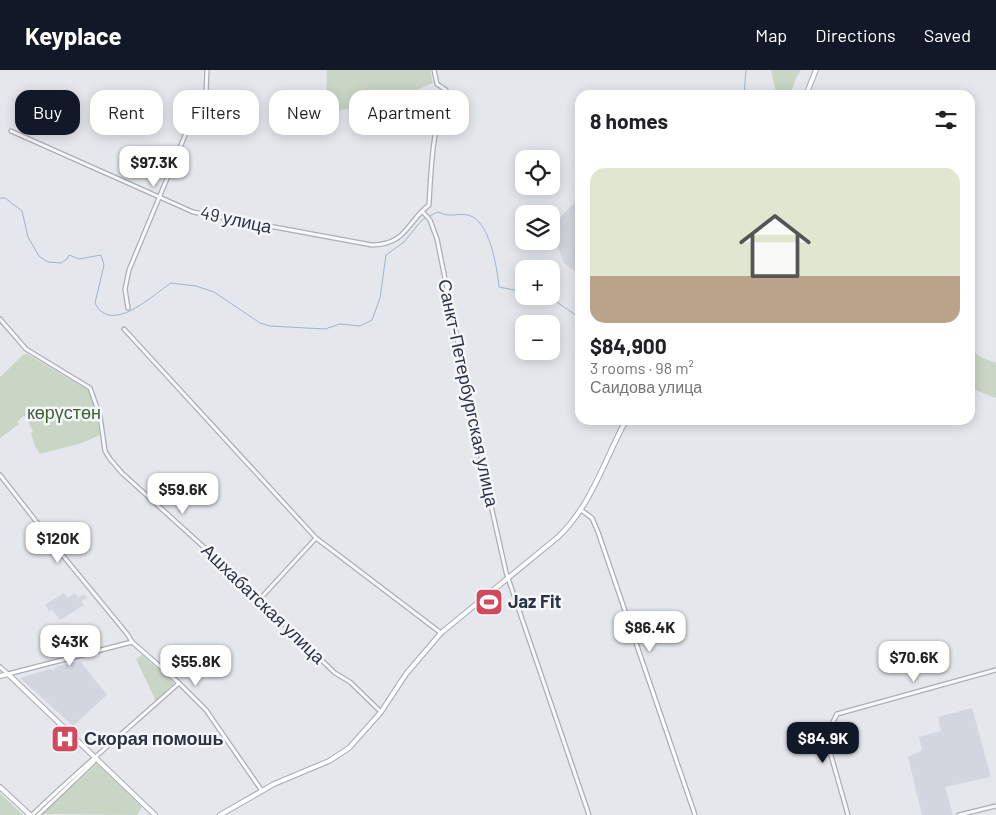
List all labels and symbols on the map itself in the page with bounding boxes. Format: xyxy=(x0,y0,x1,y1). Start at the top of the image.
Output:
pin: $97.3K xyxy=(113,146,195,188)
street label: 49 улица xyxy=(199,201,275,238)
street label: Санкт-Петербургская улица xyxy=(434,277,504,510)
park label: көрүстөн xyxy=(27,401,101,423)
pin: $59.6K xyxy=(142,472,224,515)
pin: $120K xyxy=(23,522,93,564)
street label: Ашхабатская улица xyxy=(197,539,331,668)
sports icon: Jaz Fit xyxy=(474,587,504,617)
place label: Jaz Fit xyxy=(508,590,562,612)
pin: $86.4K xyxy=(609,610,691,653)
pin: $43K xyxy=(40,624,100,667)
pin: $70.6K xyxy=(873,640,955,683)
pin: $55.8K xyxy=(155,644,237,687)
pin: $84.9K xyxy=(782,722,864,764)
hospital icon: Скорая помошь xyxy=(50,724,80,754)
place label: Скорая помошь xyxy=(84,727,224,749)

